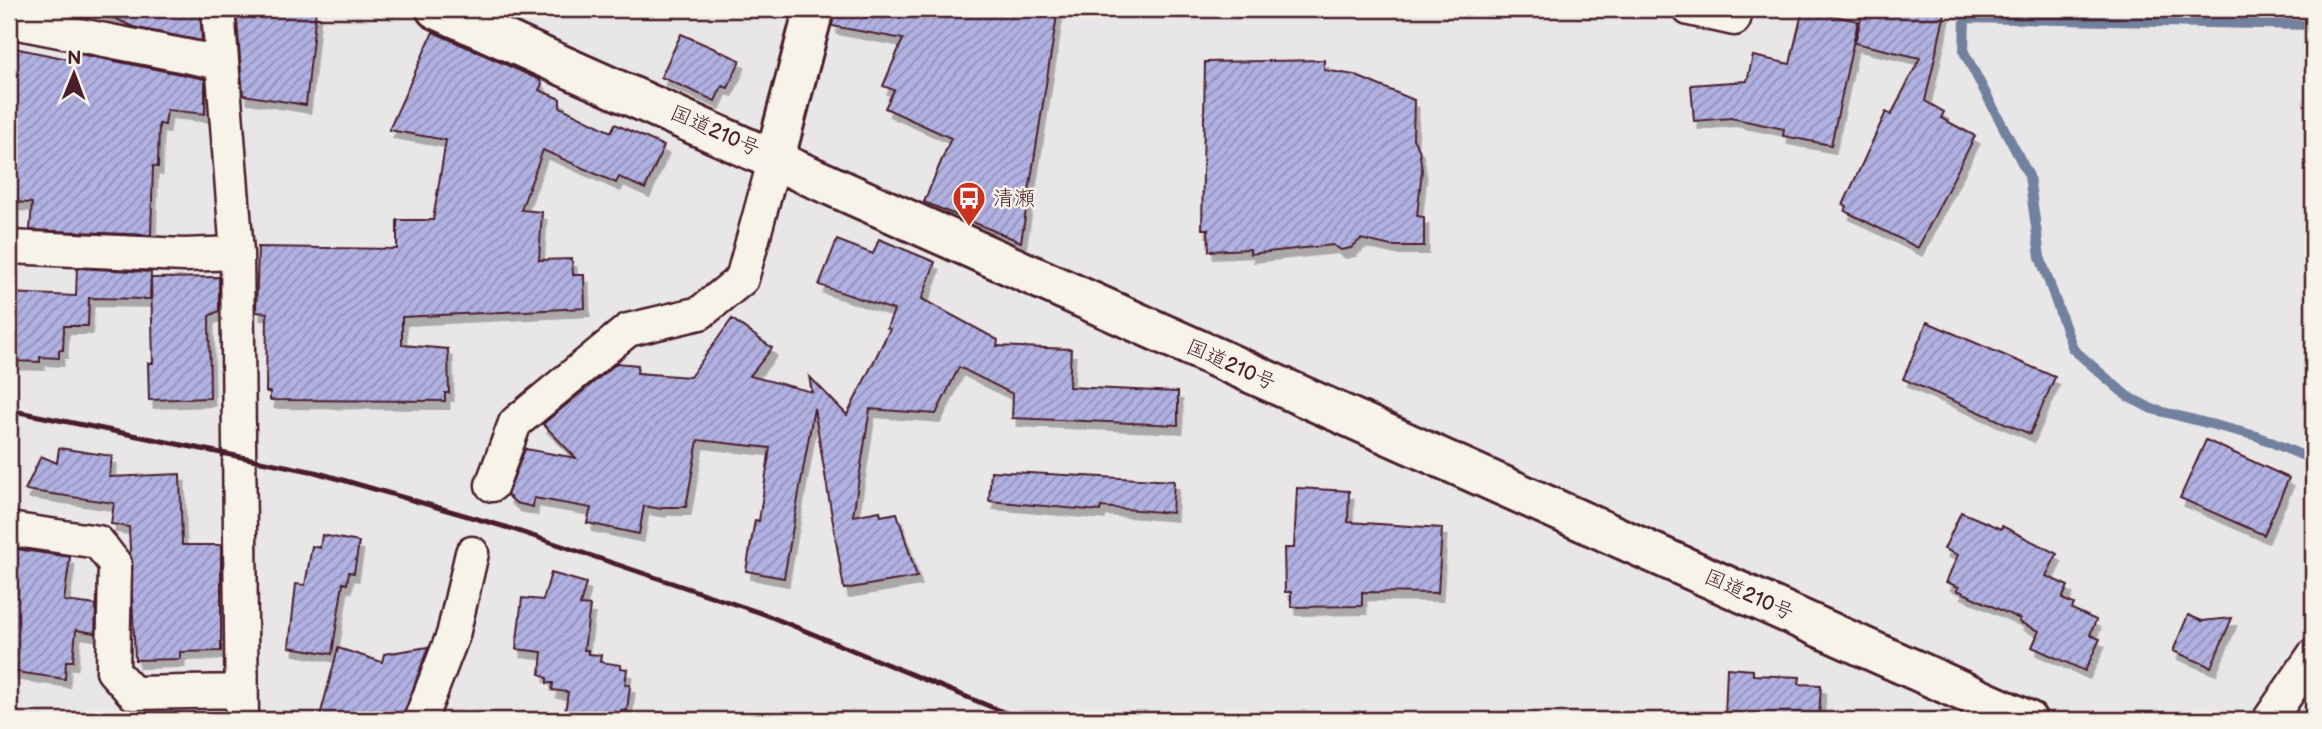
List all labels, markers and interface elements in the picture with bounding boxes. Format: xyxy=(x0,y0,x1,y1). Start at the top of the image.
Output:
north arrow xyxy=(38,38,108,108)
text: N xyxy=(67,47,82,70)
street label: 国道210号 xyxy=(666,100,764,162)
bus stop icon: 清瀬 xyxy=(950,179,988,228)
place label: 清瀬 xyxy=(993,186,1035,211)
street label: 国道210号 xyxy=(1182,334,1280,396)
street label: 国道210号 xyxy=(1700,564,1798,626)

